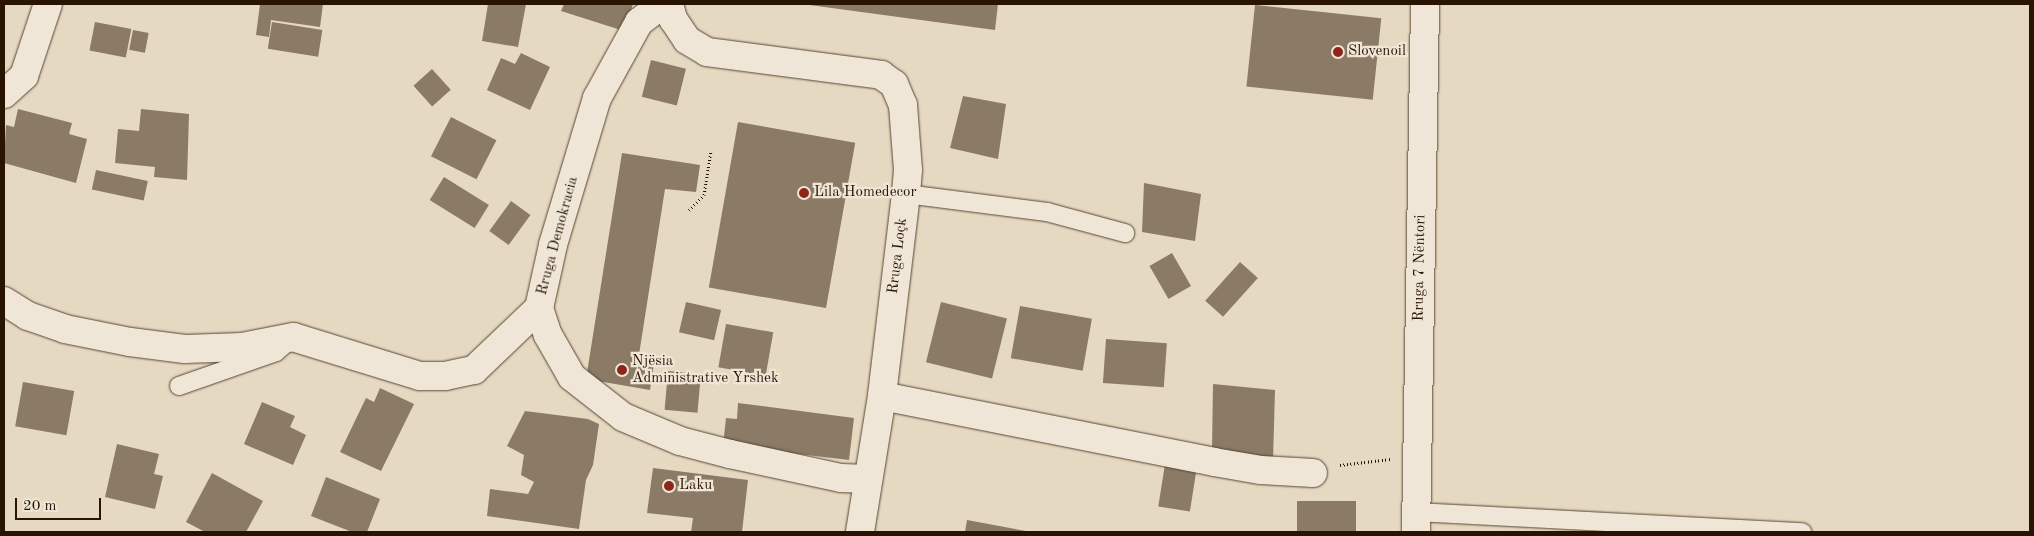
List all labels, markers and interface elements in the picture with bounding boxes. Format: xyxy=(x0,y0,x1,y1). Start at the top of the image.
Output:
place label: Slovenoil xyxy=(1348,43,1406,61)
marker: Slovenoil xyxy=(1332,46,1344,58)
street label: Rruga Demokracia xyxy=(534,175,582,297)
place label: Lila Homedecor xyxy=(814,184,917,202)
marker: Lila Homedecor xyxy=(798,187,810,199)
street label: Rruga 7 Nëntori xyxy=(1410,214,1430,322)
street label: Rruga Loçk xyxy=(884,217,912,295)
place label: Njësia Administrative Yrshek xyxy=(632,352,779,387)
marker: Njësia Administrative Yrshek xyxy=(616,364,628,376)
place label: Laku xyxy=(679,477,712,495)
marker: Laku xyxy=(663,480,675,492)
scale bar xyxy=(18,488,104,520)
text: 20 m xyxy=(23,499,57,514)

